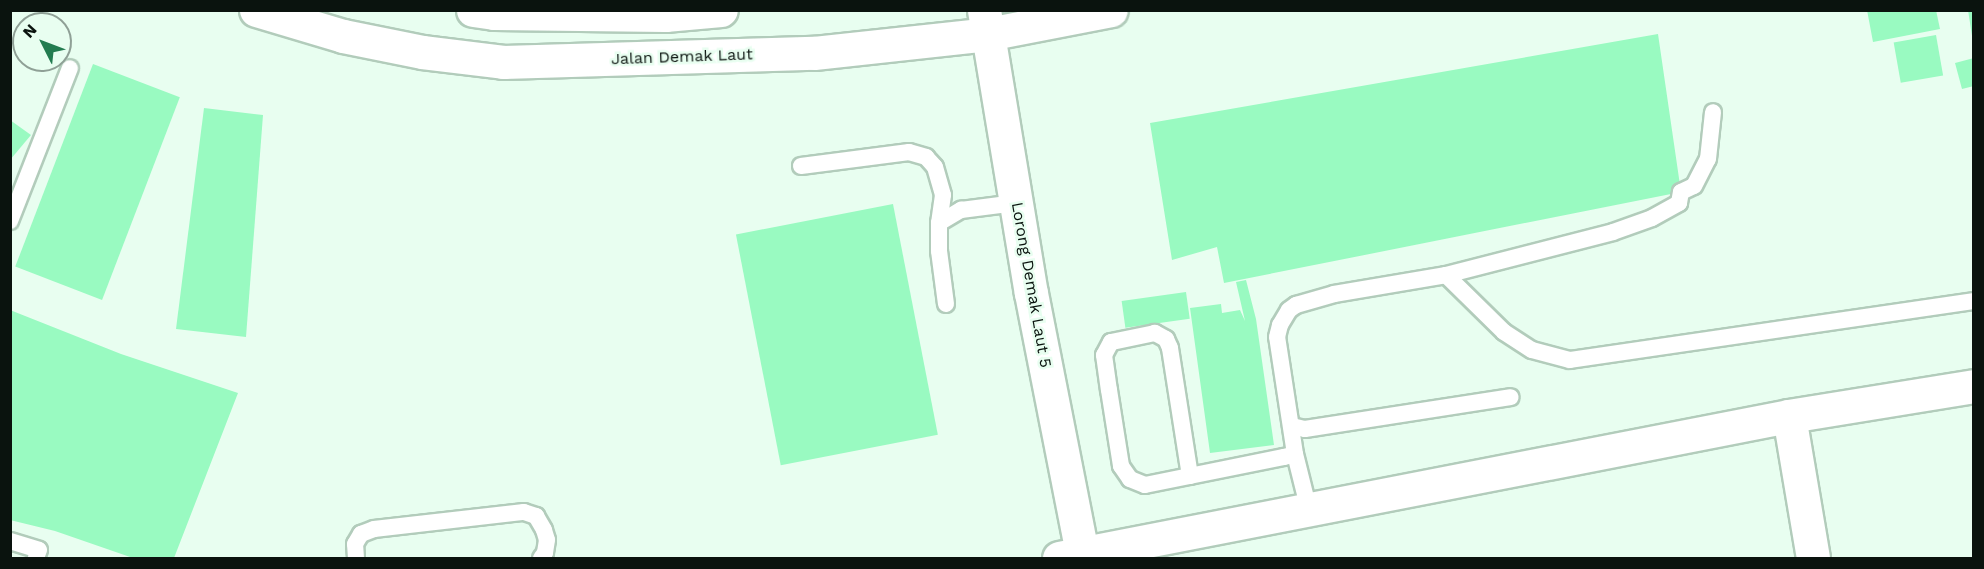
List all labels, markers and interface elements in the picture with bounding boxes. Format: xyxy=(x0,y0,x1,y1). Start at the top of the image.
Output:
north arrow xyxy=(12,12,72,72)
text: N xyxy=(19,20,41,42)
street label: Jalan Demak Laut xyxy=(611,45,753,69)
street label: Lorong Demak Laut 5 xyxy=(1007,200,1055,370)

